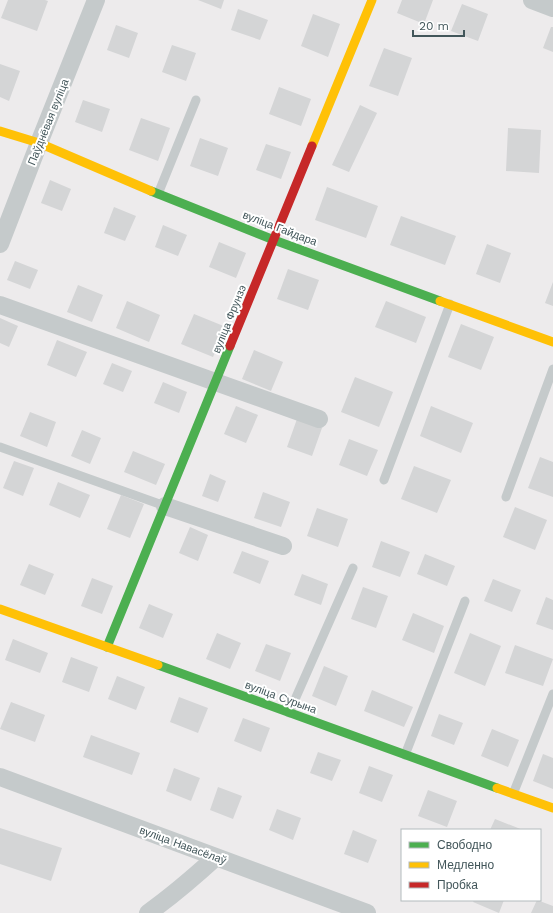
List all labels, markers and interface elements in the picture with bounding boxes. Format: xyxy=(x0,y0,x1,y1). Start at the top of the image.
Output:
scale bar xyxy=(413,12,464,38)
text: 20 m xyxy=(419,19,449,33)
street label: Паўднёвая вуліца xyxy=(25,76,72,167)
street label: вуліца Гайдара xyxy=(241,208,320,249)
street label: вуліца Фрунзэ xyxy=(210,283,249,355)
street label: вуліца Сурына xyxy=(243,678,319,717)
street label: вуліца Навасёлаў xyxy=(138,824,228,867)
legend xyxy=(401,829,541,901)
text: Свободно xyxy=(437,838,492,852)
text: Медленно xyxy=(437,858,494,872)
text: Пробка xyxy=(437,878,478,892)

